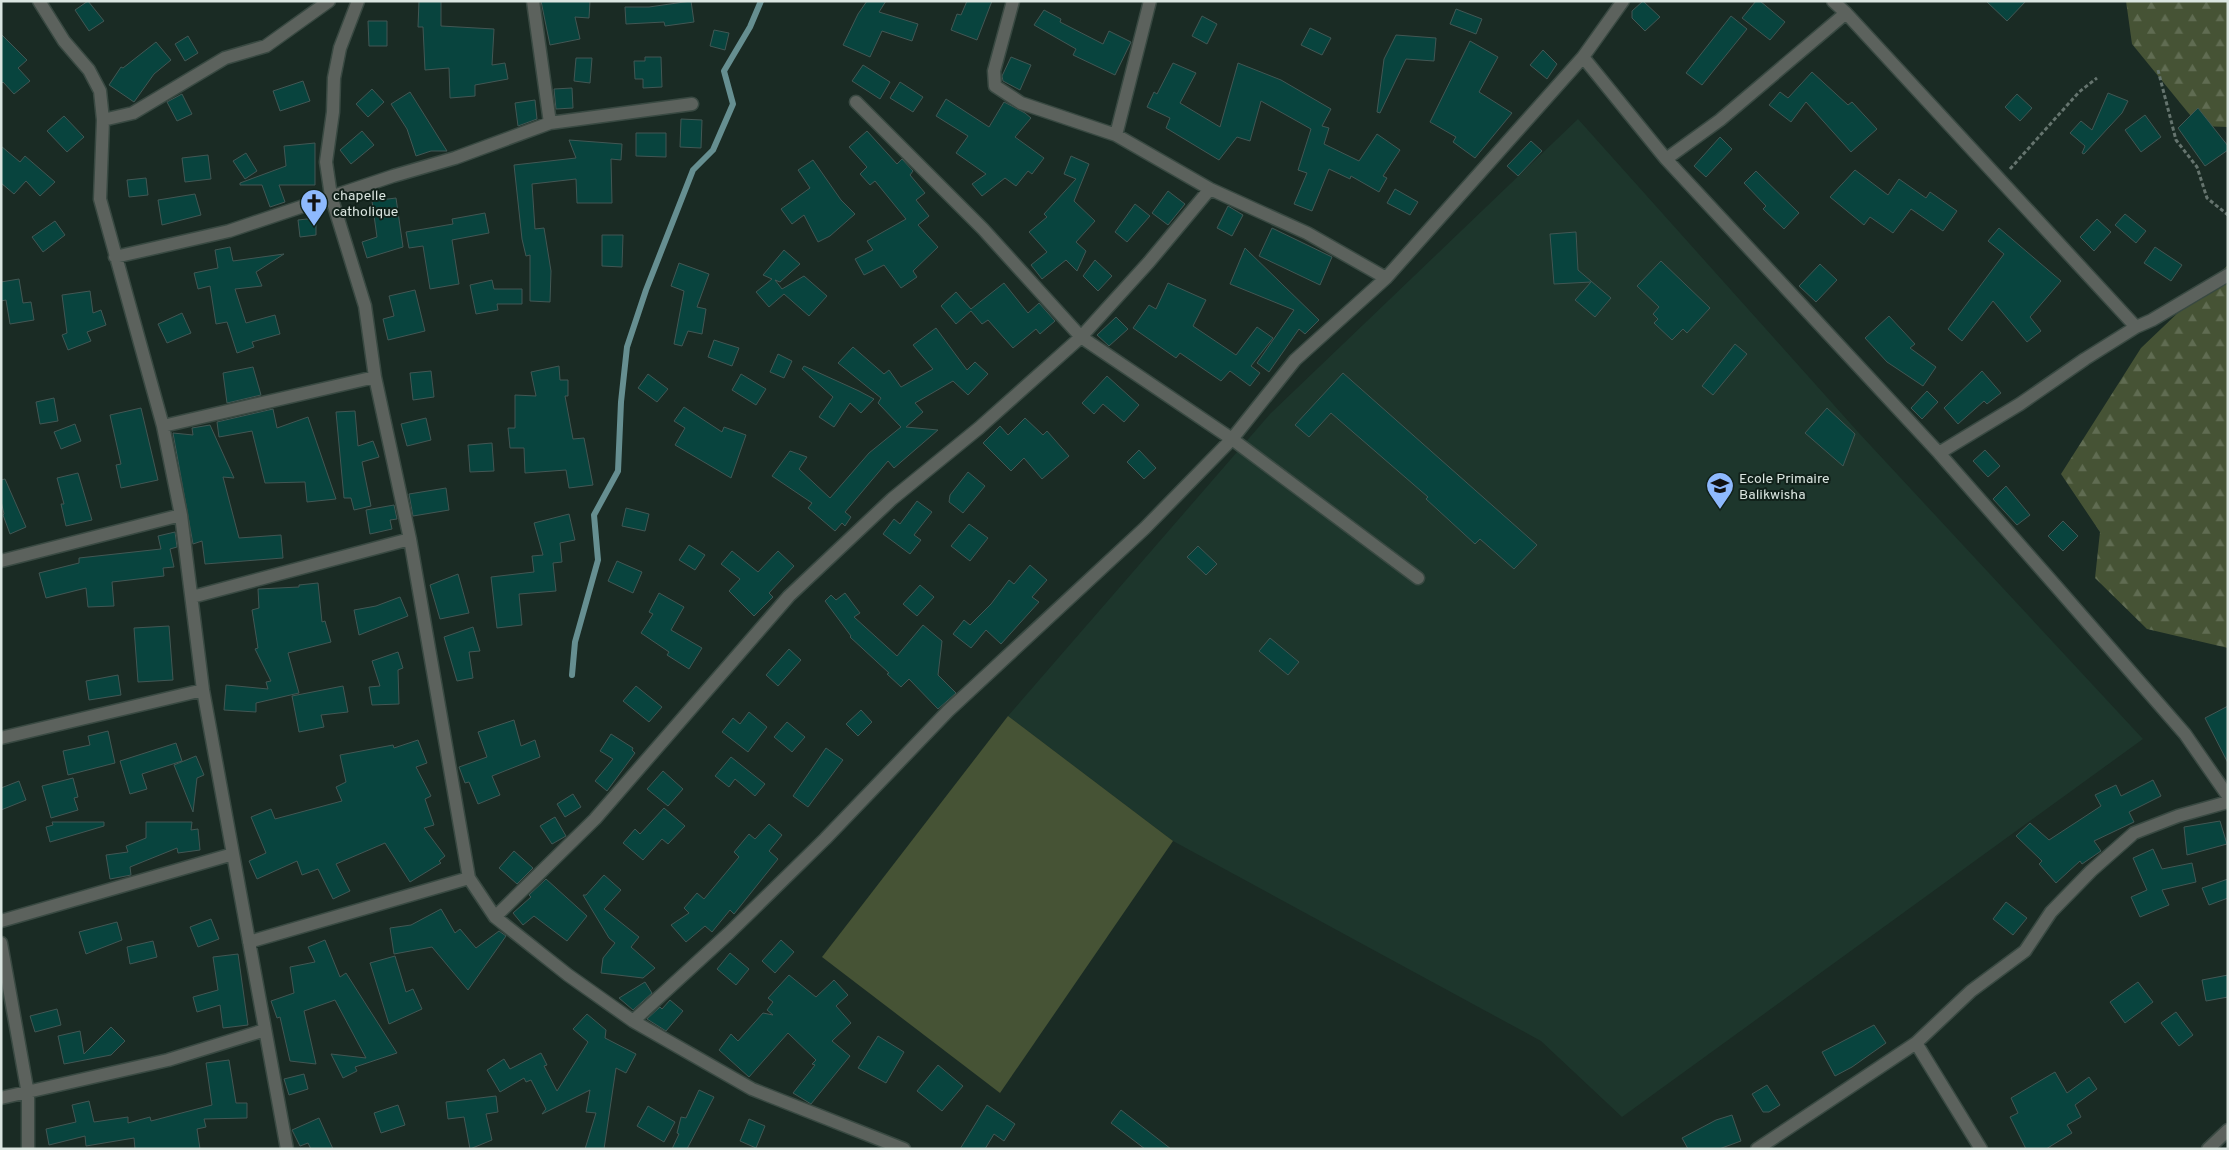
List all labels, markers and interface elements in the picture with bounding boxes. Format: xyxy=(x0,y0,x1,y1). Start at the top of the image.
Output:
church icon: chapelle catholique xyxy=(299,188,329,227)
place label: chapelle catholique xyxy=(333,188,398,221)
school or university icon: Ecole Primaire Balikwisha xyxy=(1705,471,1735,510)
place label: Ecole Primaire Balikwisha xyxy=(1739,471,1830,504)

